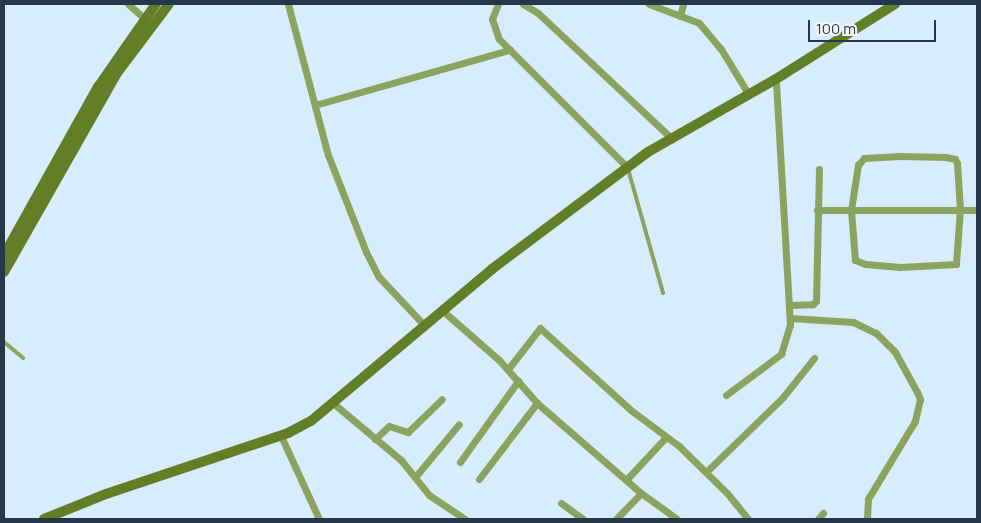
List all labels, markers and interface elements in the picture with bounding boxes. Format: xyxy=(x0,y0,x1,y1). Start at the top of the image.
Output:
scale bar xyxy=(811,10,938,42)
text: 100 m xyxy=(816,18,856,39)

